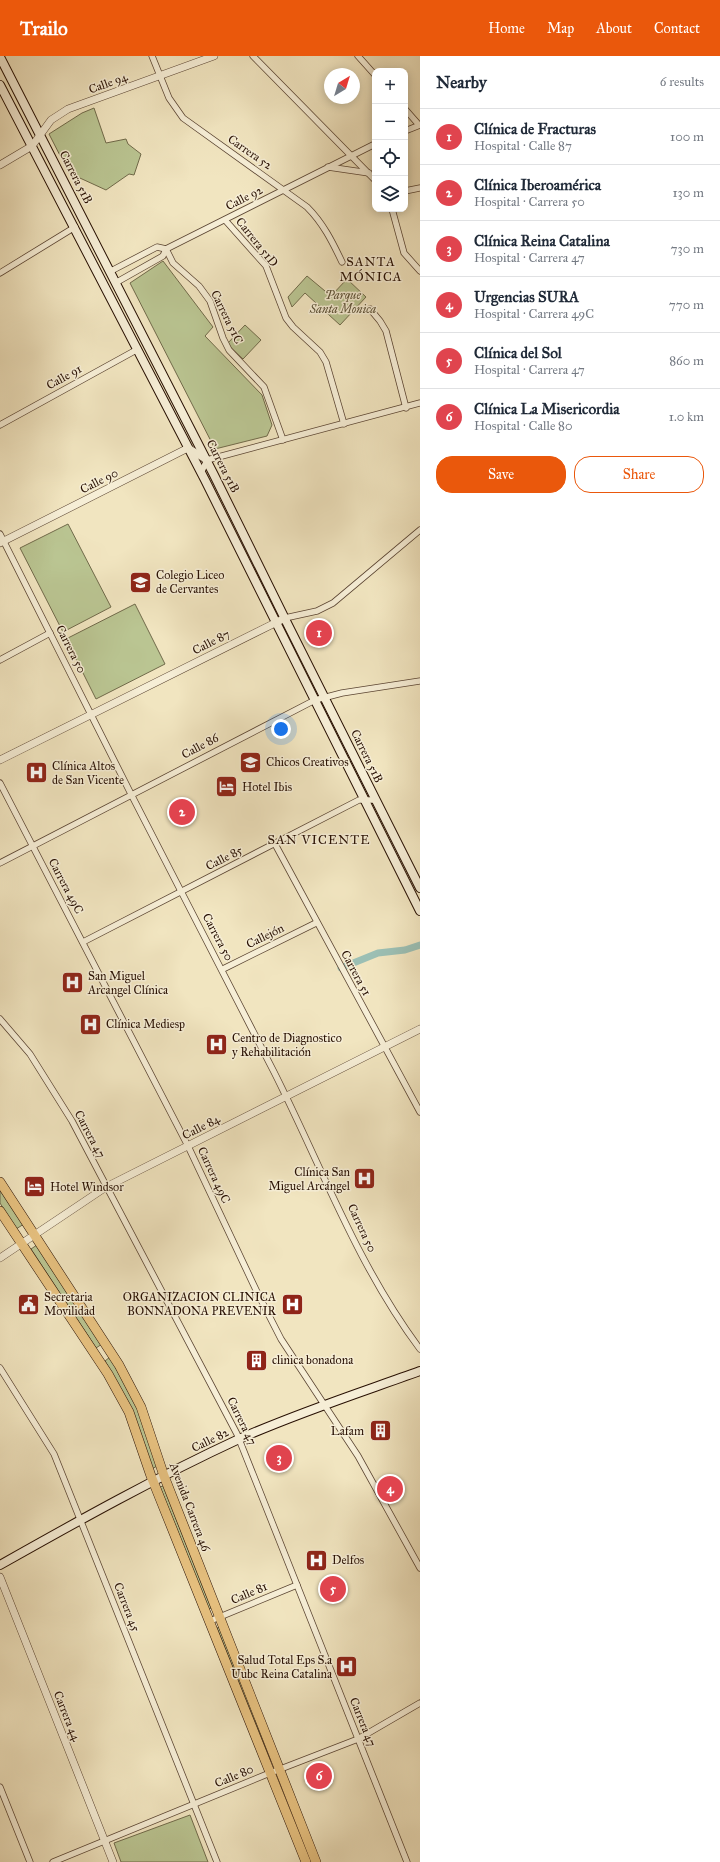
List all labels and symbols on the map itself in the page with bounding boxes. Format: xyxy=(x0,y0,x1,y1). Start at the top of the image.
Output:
north arrow xyxy=(324,68,360,104)
street label: Calle 94 xyxy=(87,69,130,96)
street label: Carrera 52 xyxy=(225,132,275,172)
street label: Carrera 51B xyxy=(57,148,95,206)
street label: Calle 92 xyxy=(223,183,265,213)
street label: Carrera 51D xyxy=(233,215,281,269)
district label: SANTA MÓNICA xyxy=(339,254,403,285)
street label: Carrera 51C xyxy=(208,288,246,346)
park label: Parque Santa Monica xyxy=(309,288,377,316)
street label: Calle 91 xyxy=(44,361,84,392)
street label: Carrera 51B xyxy=(204,437,242,495)
street label: Calle 90 xyxy=(78,466,120,496)
place label: Colegio Liceo de Cervantes xyxy=(156,568,224,596)
school or university icon: Colegio Liceo de Cervantes xyxy=(127,569,153,595)
pin: 1 xyxy=(306,618,332,648)
street label: Carrera 50 xyxy=(53,623,89,675)
street label: Calle 87 xyxy=(190,627,232,657)
your location xyxy=(271,719,291,739)
street label: Carrera 51B xyxy=(348,727,386,785)
street label: Calle 86 xyxy=(179,730,222,762)
school or university icon: Chicos Creativos xyxy=(238,749,264,775)
place label: Chicos Creativos xyxy=(266,755,349,769)
place label: Clínica Altos de San Vicente xyxy=(52,759,124,787)
hospital icon: Clínica Altos de San Vicente xyxy=(24,760,50,786)
hotel icon: Hotel Ibis xyxy=(213,774,239,800)
place label: Hotel Ibis xyxy=(242,780,292,794)
pin: 2 xyxy=(169,797,195,827)
district label: SAN VICENTE xyxy=(268,832,370,848)
street label: Calle 85 xyxy=(203,843,245,873)
street label: Carrera 49C xyxy=(46,856,86,916)
street label: Carrera 50 xyxy=(200,911,236,963)
street label: Callejón xyxy=(244,921,287,951)
street label: Carrera 51 xyxy=(338,948,374,998)
place label: San Miguel Arcangel Clínica xyxy=(87,969,169,998)
hospital icon: San Miguel Arcangel Clínica xyxy=(59,970,85,996)
hospital icon: Clínica Mediesp xyxy=(77,1011,103,1037)
place label: Clínica Mediesp xyxy=(106,1017,185,1031)
place label: Centro de Diagnostico y Rehabilitación xyxy=(232,1031,342,1059)
hospital icon: Centro de Diagnostico y Rehabilitación xyxy=(204,1032,230,1058)
street label: Carrera 47 xyxy=(72,1108,108,1160)
street label: Calle 84 xyxy=(180,1111,222,1142)
street label: Carrera 49C xyxy=(195,1145,233,1205)
place label: Clínica San Miguel Arcángel xyxy=(268,1165,351,1194)
hospital icon: Clínica San Miguel Arcángel xyxy=(352,1166,378,1192)
hotel icon: Hotel Windsor xyxy=(22,1174,48,1200)
place label: Hotel Windsor xyxy=(50,1180,124,1194)
street label: Carrera 50 xyxy=(345,1202,379,1254)
place label: Secretaria Movilidad xyxy=(44,1290,95,1318)
place label: ORGANIZACION CLINICA BONNADONA PREVENIR xyxy=(123,1290,277,1318)
public building icon: Secretaria Movilidad xyxy=(15,1291,41,1317)
hospital icon: ORGANIZACION CLINICA BONNADONA PREVENIR xyxy=(279,1291,305,1317)
building icon: clinica bonadona xyxy=(243,1347,269,1373)
place label: clinica bonadona xyxy=(272,1353,354,1367)
street label: Carrera 47 xyxy=(224,1395,260,1447)
building icon: Lafam xyxy=(367,1418,393,1444)
place label: Lafam xyxy=(331,1424,364,1438)
street label: Calle 82 xyxy=(189,1425,231,1455)
pin: 3 xyxy=(266,1443,292,1473)
street label: Avenida Carrera 46 xyxy=(166,1460,214,1554)
pin: 4 xyxy=(377,1474,403,1504)
hospital icon: Delfos xyxy=(304,1547,330,1573)
place label: Delfos xyxy=(332,1553,364,1567)
pin: 5 xyxy=(320,1574,346,1604)
street label: Calle 81 xyxy=(229,1579,270,1607)
street label: Carrera 45 xyxy=(111,1580,143,1634)
place label: Salud Total Eps S.a Uubc Reina Catalina xyxy=(231,1653,333,1681)
hospital icon: Salud Total Eps S.a Uubc Reina Catalina xyxy=(334,1654,360,1680)
street label: Carrera 44 xyxy=(51,1689,83,1743)
street label: Carrera 47 xyxy=(347,1695,379,1749)
pin: 6 xyxy=(306,1761,332,1791)
street label: Calle 80 xyxy=(213,1762,255,1790)

